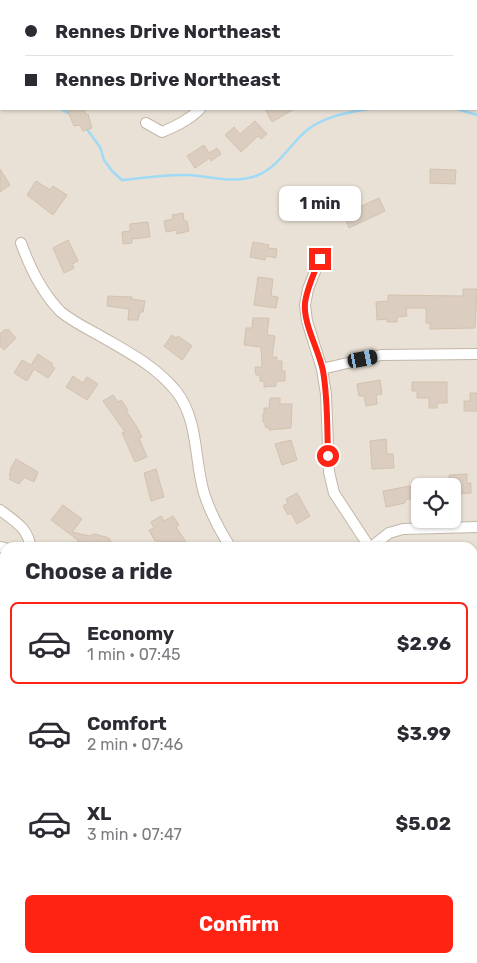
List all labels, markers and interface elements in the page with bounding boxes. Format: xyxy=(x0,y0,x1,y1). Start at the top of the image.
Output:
text: Rennes Drive Northeast xyxy=(55,20,280,43)
text: Rennes Drive Northeast xyxy=(55,68,280,91)
callout: 1 min xyxy=(279,186,361,222)
text: 1 min xyxy=(300,194,340,213)
route end xyxy=(309,248,331,270)
car xyxy=(346,349,379,369)
route start xyxy=(317,445,339,467)
map controls xyxy=(411,478,461,528)
button: locate xyxy=(411,478,461,528)
text: Choose a ride xyxy=(25,558,172,585)
icon: car xyxy=(27,621,72,666)
text: Economy xyxy=(87,622,174,645)
text: $2.96 xyxy=(397,632,451,655)
text: 1 min · 07:45 xyxy=(87,645,181,664)
icon: car xyxy=(27,711,72,756)
text: Comfort xyxy=(87,712,167,735)
text: $3.99 xyxy=(397,722,451,745)
text: 2 min · 07:46 xyxy=(87,735,183,754)
icon: car xyxy=(27,801,72,846)
text: XL xyxy=(87,802,111,825)
text: $5.02 xyxy=(396,812,451,835)
text: 3 min · 07:47 xyxy=(87,825,182,844)
button: Confirm xyxy=(25,895,453,953)

